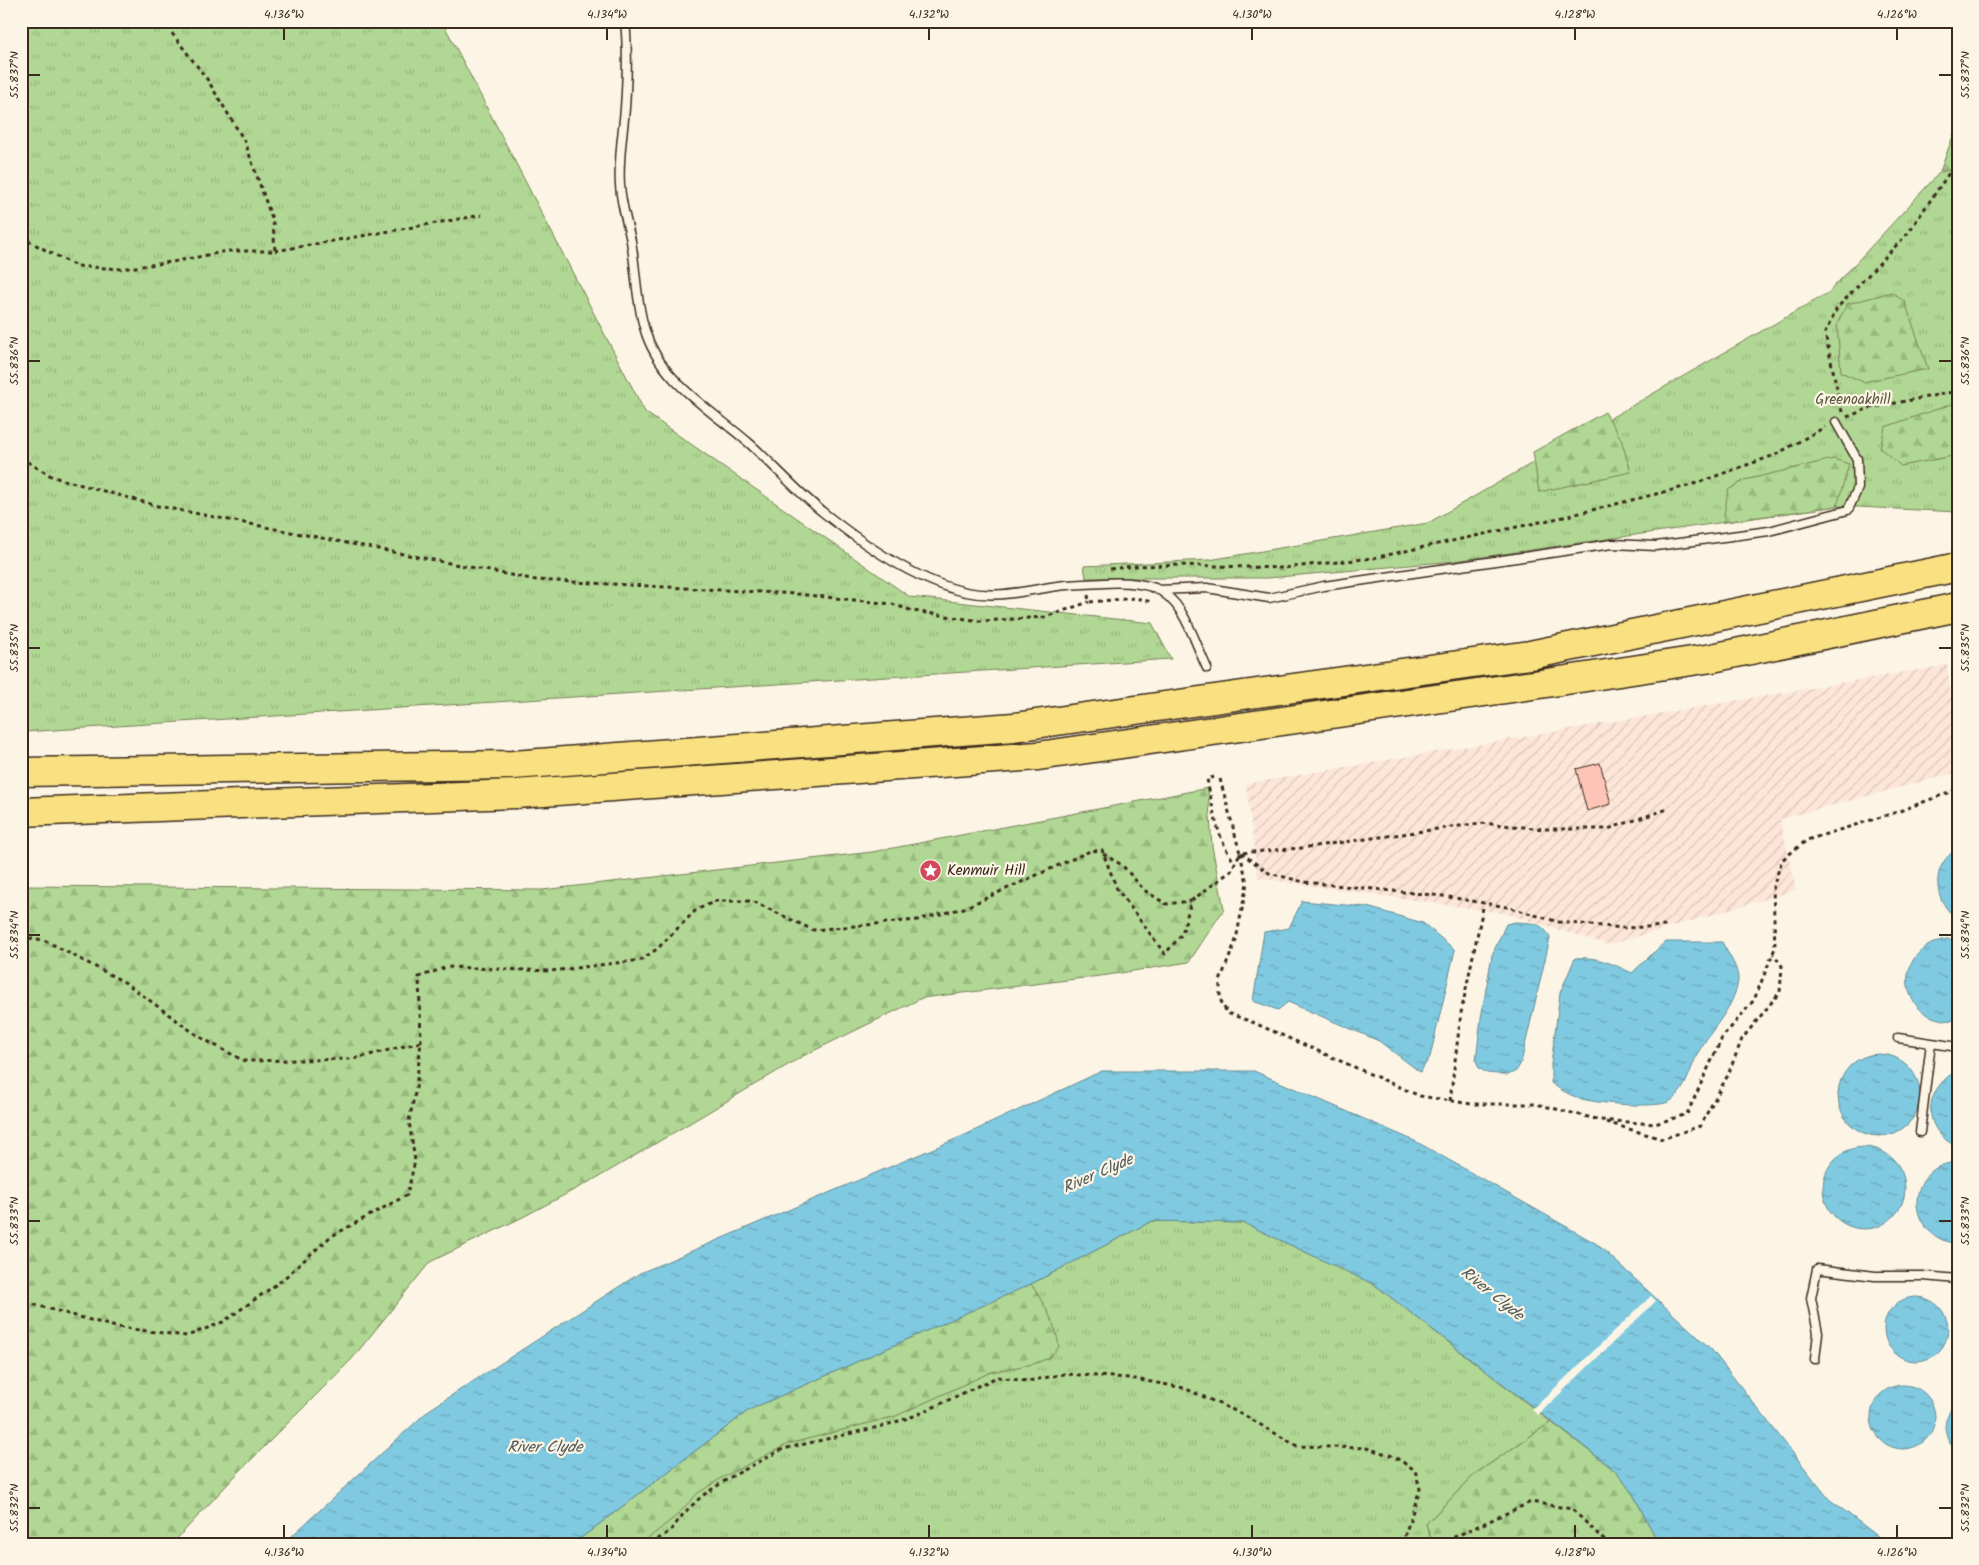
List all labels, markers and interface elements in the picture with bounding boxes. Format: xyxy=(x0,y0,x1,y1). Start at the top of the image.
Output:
text: 4.136°W xyxy=(264,5,304,24)
text: 4.134°W xyxy=(587,5,627,24)
text: 4.132°W xyxy=(909,5,949,24)
text: 4.130°W xyxy=(1232,5,1272,24)
text: 4.128°W xyxy=(1555,5,1595,24)
text: 4.126°W xyxy=(1877,5,1917,24)
text: 55.837°N xyxy=(5,51,24,99)
text: 55.837°N xyxy=(1956,51,1975,99)
text: 55.836°N xyxy=(5,337,24,385)
text: 55.836°N xyxy=(1956,337,1975,385)
park label: Greenoakhill xyxy=(1815,388,1891,412)
text: 55.835°N xyxy=(5,624,24,672)
text: 55.835°N xyxy=(1956,624,1975,672)
place icon: Kenmuir Hill xyxy=(919,859,943,883)
place label: Kenmuir Hill xyxy=(947,859,1026,883)
text: 55.834°N xyxy=(5,911,24,959)
text: 55.834°N xyxy=(1956,911,1975,959)
water label: River Clyde xyxy=(1059,1147,1139,1201)
text: 55.833°N xyxy=(5,1197,24,1245)
text: 55.833°N xyxy=(1956,1197,1975,1245)
water label: River Clyde xyxy=(1455,1261,1530,1328)
water label: River Clyde xyxy=(507,1435,584,1460)
text: 55.832°N xyxy=(5,1484,24,1532)
text: 55.832°N xyxy=(1956,1484,1975,1532)
text: 4.136°W xyxy=(264,1543,304,1562)
text: 4.134°W xyxy=(587,1543,627,1562)
text: 4.132°W xyxy=(909,1543,949,1562)
text: 4.130°W xyxy=(1232,1543,1272,1562)
text: 4.128°W xyxy=(1555,1543,1595,1562)
text: 4.126°W xyxy=(1877,1543,1917,1562)

